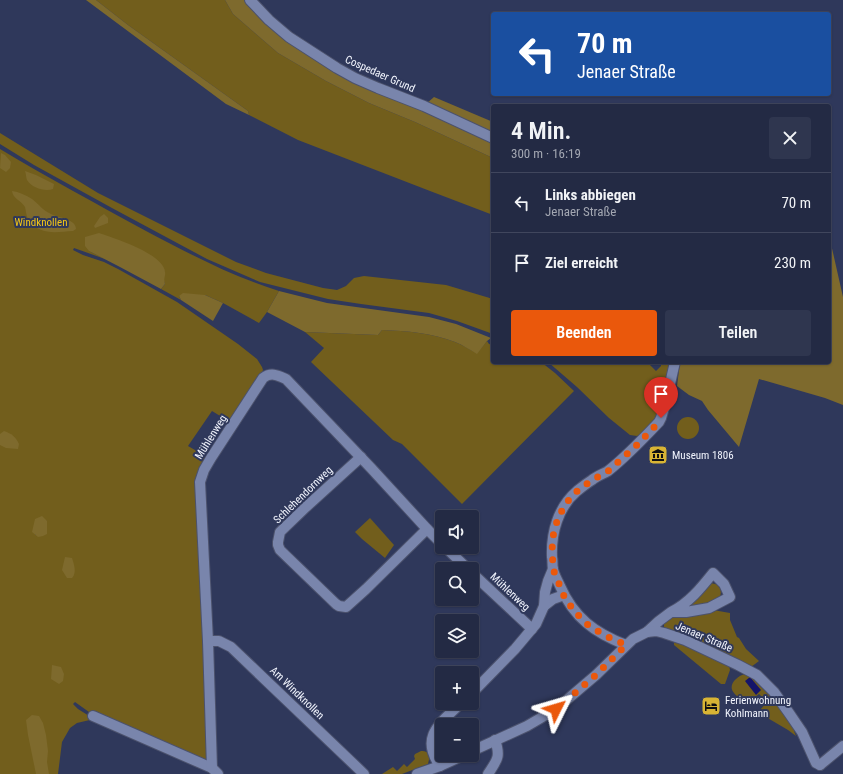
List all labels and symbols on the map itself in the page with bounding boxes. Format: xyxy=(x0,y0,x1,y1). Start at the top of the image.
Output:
street label: Cospedaer Grund xyxy=(343,53,417,95)
park label: Windknollen xyxy=(14,216,68,229)
pin xyxy=(644,377,678,418)
street label: Mühlenweg xyxy=(192,412,230,462)
museum icon: Museum 1806 xyxy=(647,444,669,466)
place label: Museum 1806 xyxy=(672,449,734,462)
street label: Schlehendornweg xyxy=(271,464,335,526)
street label: Mühlenweg xyxy=(487,570,533,614)
street label: Jenaer Straße xyxy=(674,619,734,655)
street label: Am Windknollen xyxy=(267,664,327,722)
position arrow xyxy=(535,688,577,730)
place label: Ferienwohnung Kohlmann xyxy=(725,694,791,720)
hotel icon: Ferienwohnung Kohlmann xyxy=(700,695,722,717)

